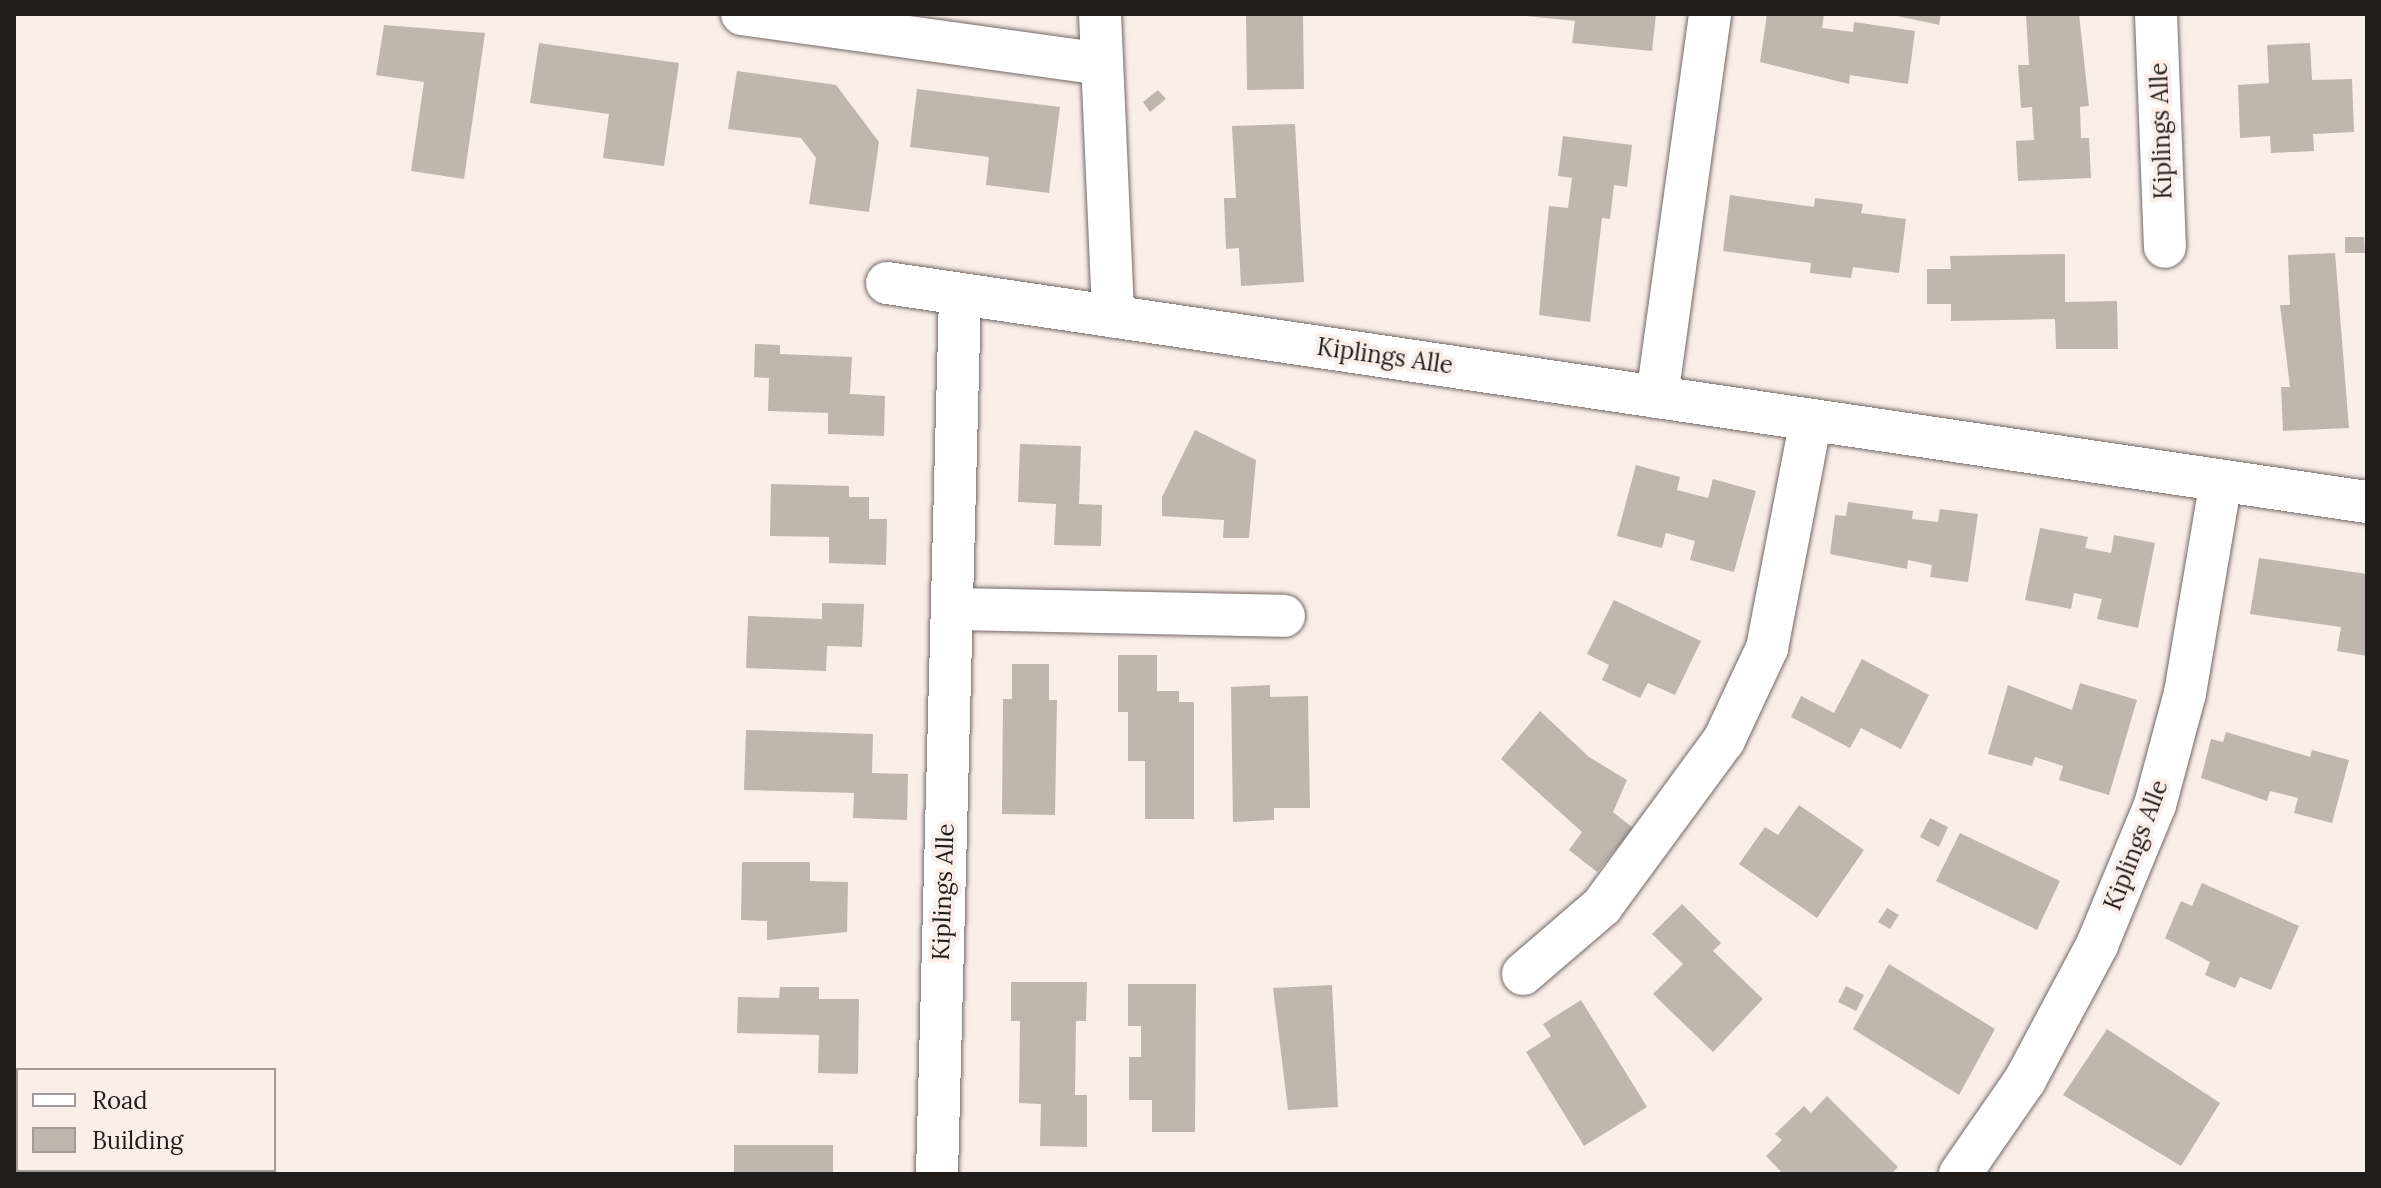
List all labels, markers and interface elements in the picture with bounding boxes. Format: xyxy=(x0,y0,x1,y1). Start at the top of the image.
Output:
street label: Kiplings Alle xyxy=(2144,62,2178,200)
street label: Kiplings Alle xyxy=(1315,332,1455,380)
street label: Kiplings Alle xyxy=(2098,776,2174,914)
street label: Kiplings Alle xyxy=(926,823,960,961)
legend xyxy=(16,1068,276,1172)
text: Road xyxy=(92,1085,148,1116)
text: Building xyxy=(92,1125,183,1156)

